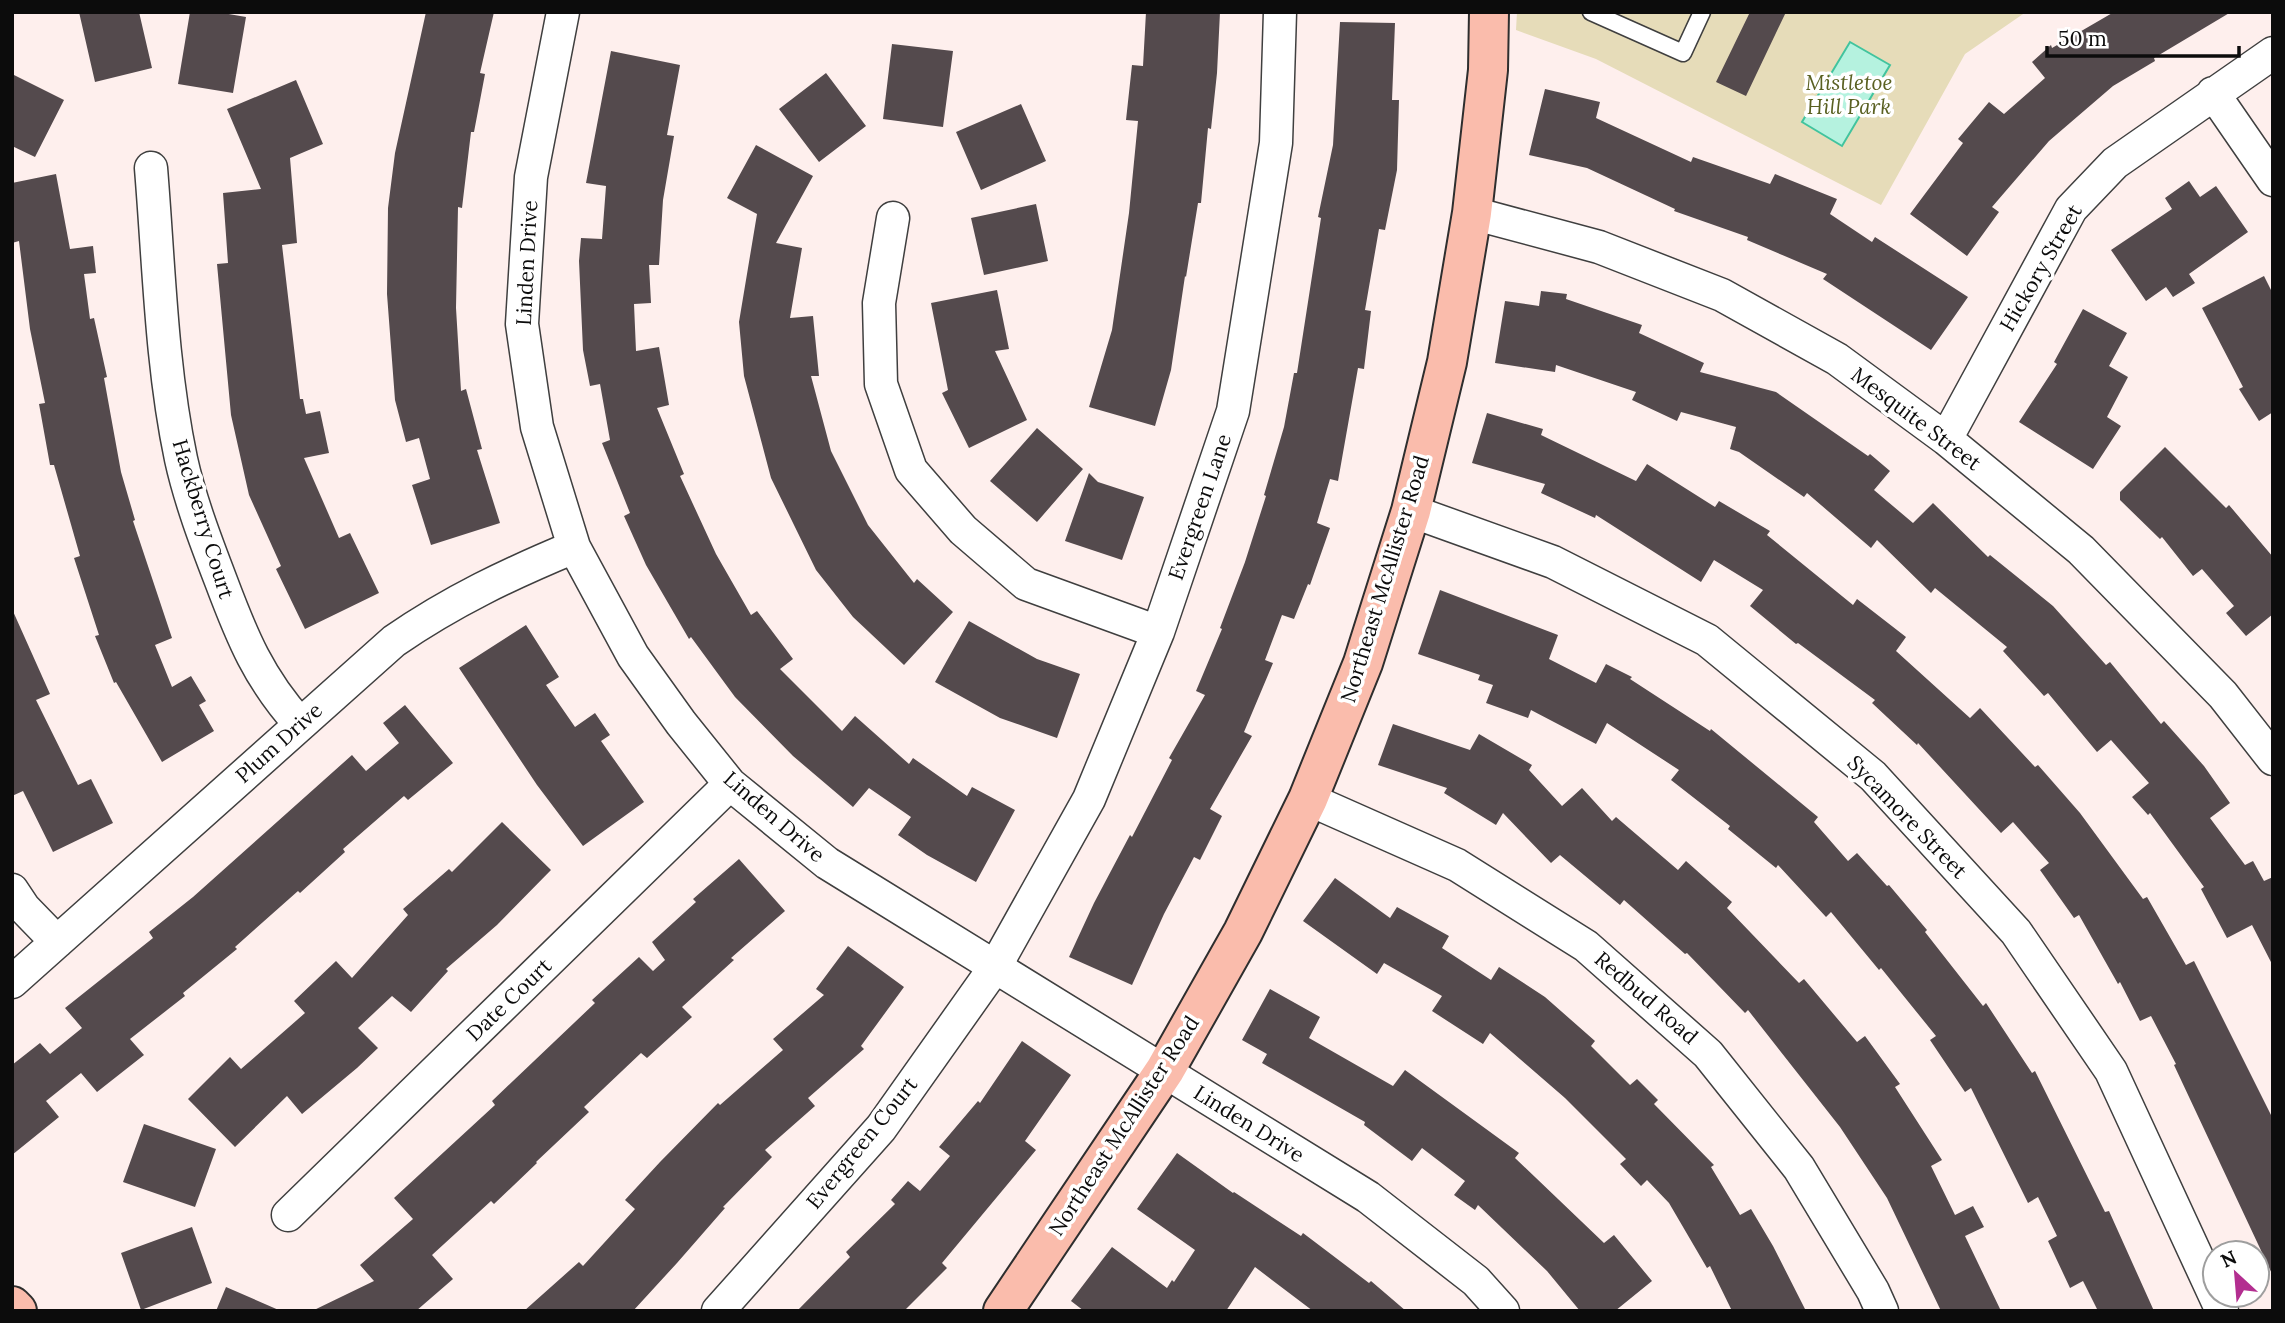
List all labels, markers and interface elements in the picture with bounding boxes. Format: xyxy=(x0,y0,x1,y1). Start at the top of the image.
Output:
scale bar xyxy=(2047,14,2240,58)
text: 50 m xyxy=(2058,25,2107,52)
park label: Mistletoe Hill Park xyxy=(1805,69,1893,120)
street label: Hickory Street xyxy=(1993,199,2088,336)
street label: Linden Drive xyxy=(510,200,543,326)
street label: Mesquite Street xyxy=(1846,361,1987,477)
street label: Evergreen Lane xyxy=(1162,430,1237,583)
street label: Hackberry Court xyxy=(166,436,241,603)
street label: Northeast McAllister Road xyxy=(1334,452,1435,706)
street label: Plum Drive xyxy=(230,697,328,789)
street label: Sycamore Street xyxy=(1842,749,1974,885)
street label: Linden Drive xyxy=(718,765,831,868)
street label: Redbud Road xyxy=(1589,945,1704,1050)
street label: Date Court xyxy=(460,952,558,1047)
street label: Northeast McAllister Road xyxy=(1042,1011,1205,1241)
street label: Evergreen Court xyxy=(800,1071,924,1214)
street label: Linden Drive xyxy=(1189,1079,1310,1168)
north arrow xyxy=(2201,1239,2271,1309)
text: N xyxy=(2217,1245,2241,1273)

